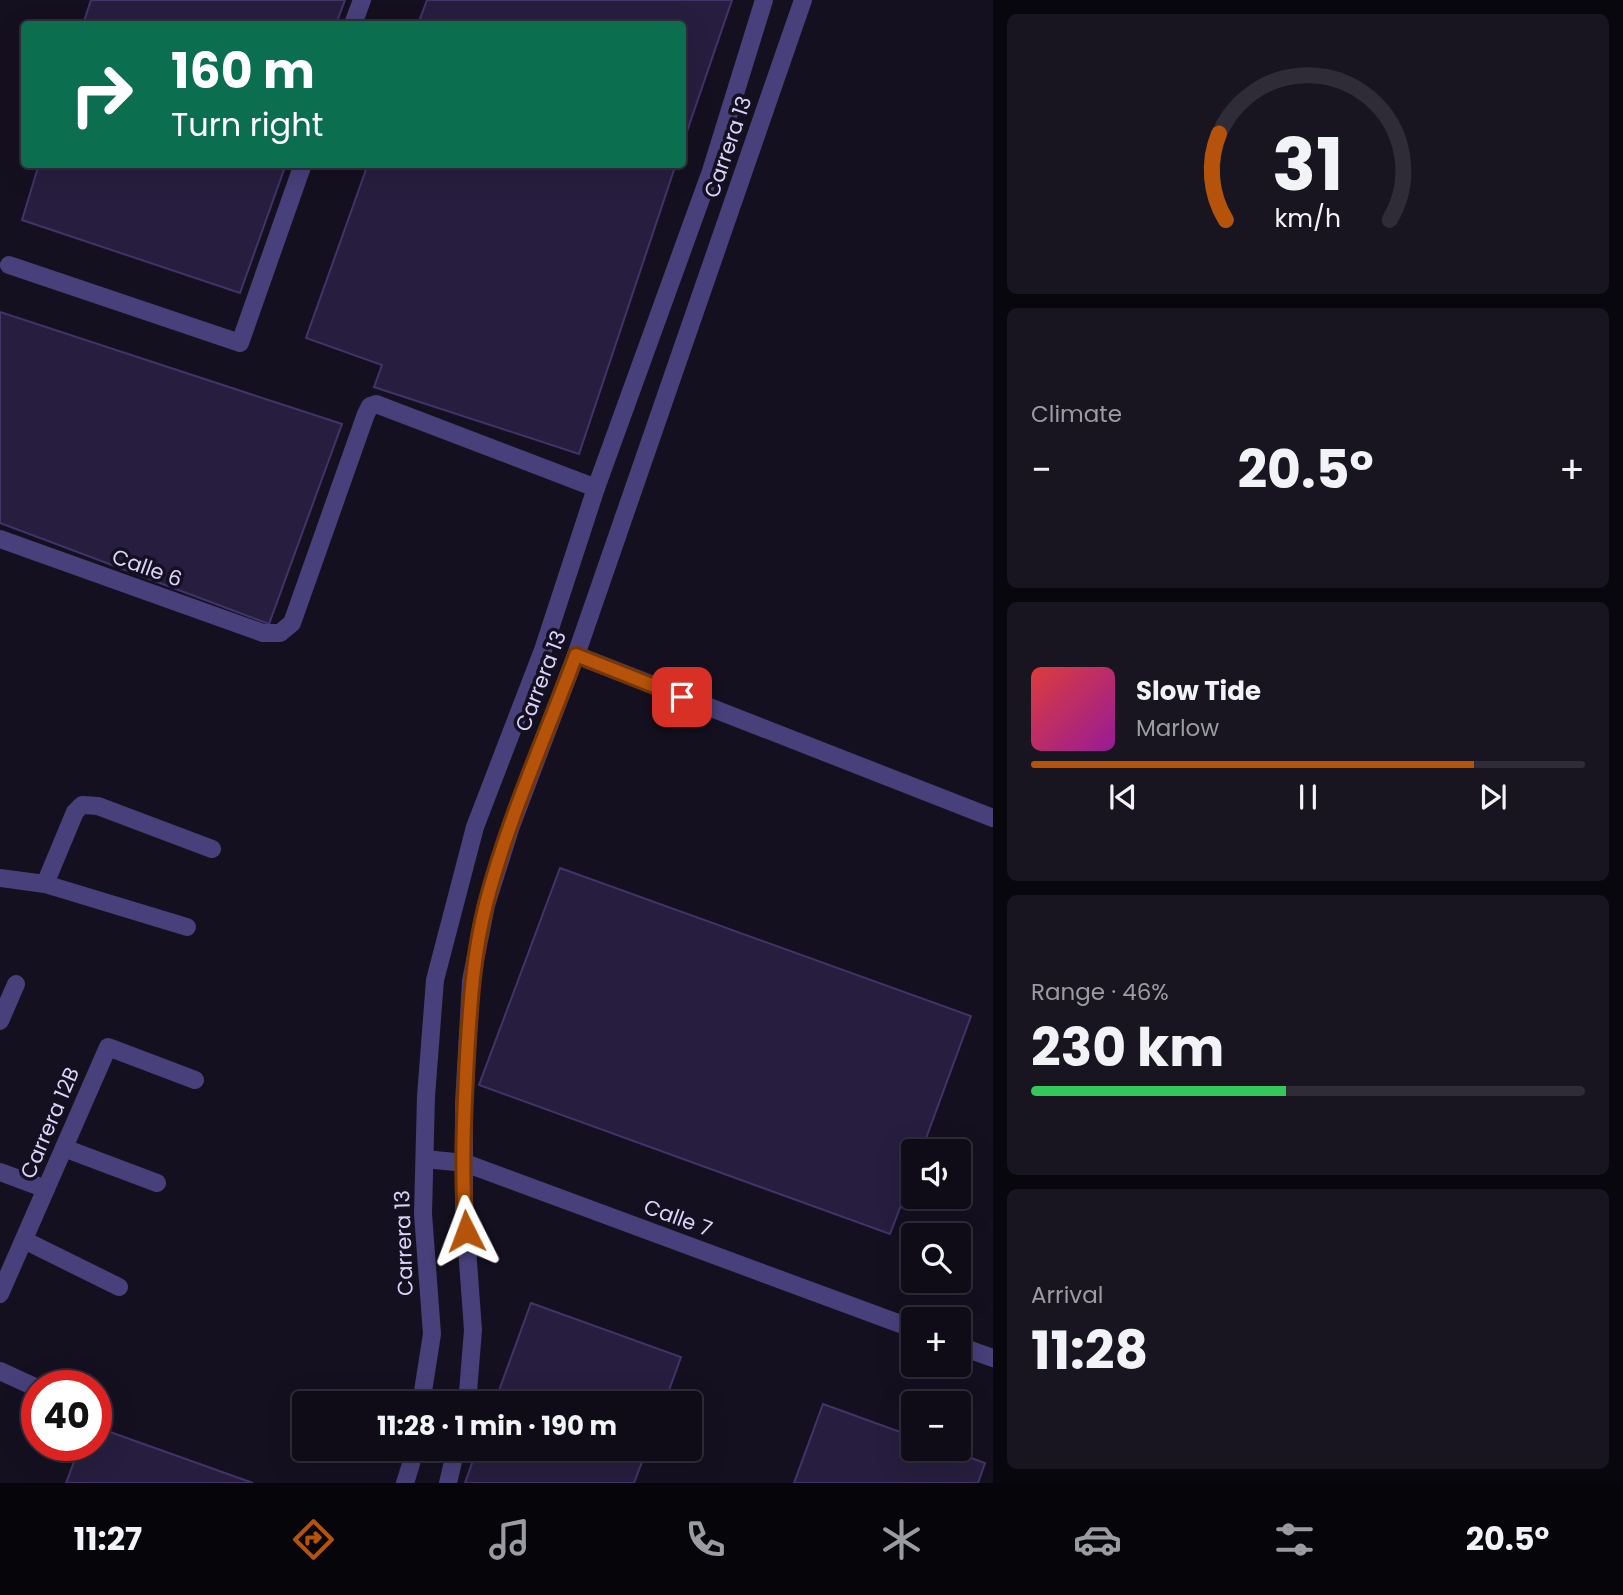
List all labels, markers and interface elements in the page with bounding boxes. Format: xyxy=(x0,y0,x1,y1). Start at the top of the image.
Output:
text: 160 m xyxy=(171,37,315,105)
icon: right xyxy=(56,49,147,140)
street label: Carrera 13 xyxy=(697,92,758,202)
text: Turn right xyxy=(171,102,323,147)
text: 31 xyxy=(1272,114,1344,215)
text: km/h xyxy=(1275,201,1341,236)
text: Climate xyxy=(1031,398,1122,430)
text: 20.5° xyxy=(1237,433,1374,506)
text: − xyxy=(1031,443,1052,496)
text: + xyxy=(1559,443,1585,496)
street label: Calle 6 xyxy=(108,541,186,594)
street label: Carrera 13 xyxy=(508,626,573,735)
pin xyxy=(652,667,712,727)
text: Slow Tide xyxy=(1136,673,1261,709)
icon: arrive xyxy=(663,678,701,716)
text: Marlow xyxy=(1136,712,1219,744)
icon: previous xyxy=(1104,778,1142,816)
icon: pause xyxy=(1289,778,1327,816)
icon: next xyxy=(1474,778,1512,816)
text: Range · 46% xyxy=(1031,976,1169,1008)
text: 230 km xyxy=(1031,1011,1224,1084)
street label: Carrera 12B xyxy=(13,1063,86,1183)
map controls xyxy=(901,1139,971,1461)
button: sound xyxy=(901,1139,971,1209)
street label: Carrera 13 xyxy=(387,1190,420,1296)
street label: Calle 7 xyxy=(640,1192,716,1243)
position arrow xyxy=(429,1194,503,1268)
button: search xyxy=(901,1223,971,1293)
text: Arrival xyxy=(1031,1279,1103,1311)
button: + xyxy=(901,1307,971,1377)
text: 11:28 xyxy=(1031,1314,1148,1387)
speed limit sign: 40 xyxy=(21,1370,112,1461)
button: − xyxy=(901,1391,971,1461)
text: 11:28 · 1 min · 190 m xyxy=(377,1408,617,1444)
icon: directions xyxy=(289,1515,338,1564)
icon: music xyxy=(485,1515,534,1564)
icon: phone xyxy=(681,1515,730,1564)
icon: climate xyxy=(877,1515,926,1564)
icon: car xyxy=(1073,1515,1122,1564)
icon: filters xyxy=(1270,1515,1319,1564)
text: 11:27 xyxy=(74,1516,142,1561)
text: 20.5° xyxy=(1466,1516,1549,1561)

